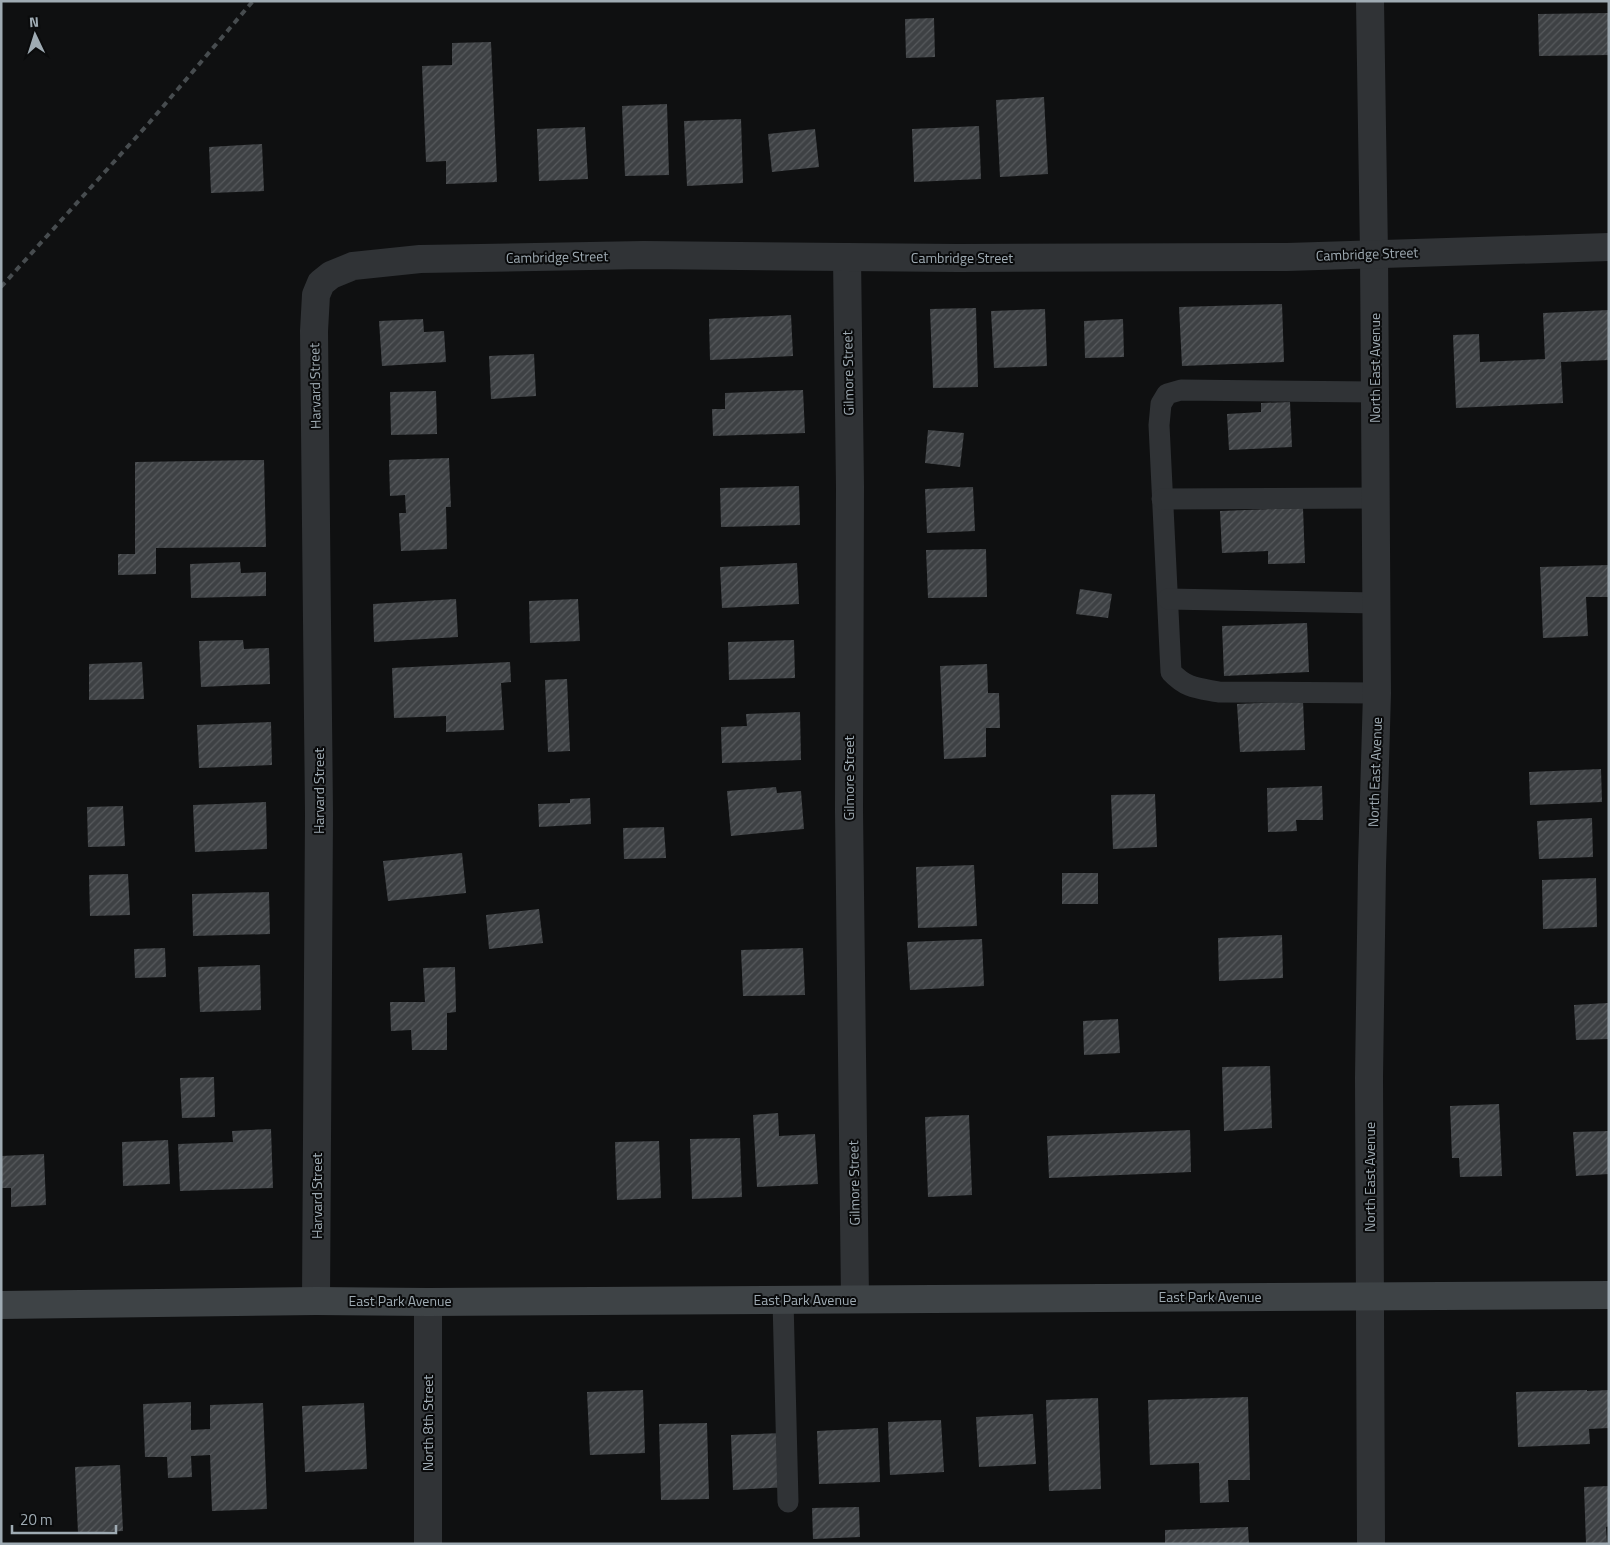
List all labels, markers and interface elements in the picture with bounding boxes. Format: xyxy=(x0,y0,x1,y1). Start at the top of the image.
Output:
north arrow xyxy=(10,10,60,60)
text: N xyxy=(28,11,40,32)
street label: Cambridge Street xyxy=(1315,241,1419,266)
street label: Cambridge Street xyxy=(506,245,608,268)
street label: Cambridge Street xyxy=(911,247,1013,268)
street label: North East Avenue xyxy=(1364,313,1385,423)
street label: Gilmore Street xyxy=(836,330,859,416)
street label: Harvard Street xyxy=(303,343,326,429)
street label: North East Avenue xyxy=(1362,717,1387,827)
street label: Gilmore Street xyxy=(838,735,859,820)
street label: Harvard Street xyxy=(308,748,329,834)
street label: North East Avenue xyxy=(1359,1122,1380,1232)
street label: Gilmore Street xyxy=(842,1140,865,1226)
street label: Harvard Street xyxy=(306,1153,327,1239)
street label: East Park Avenue xyxy=(1159,1286,1261,1307)
street label: East Park Avenue xyxy=(754,1289,856,1310)
street label: East Park Avenue xyxy=(349,1290,451,1311)
street label: North 8th Street xyxy=(417,1375,438,1471)
scale bar xyxy=(12,1502,116,1534)
text: 20 m xyxy=(20,1508,53,1531)

